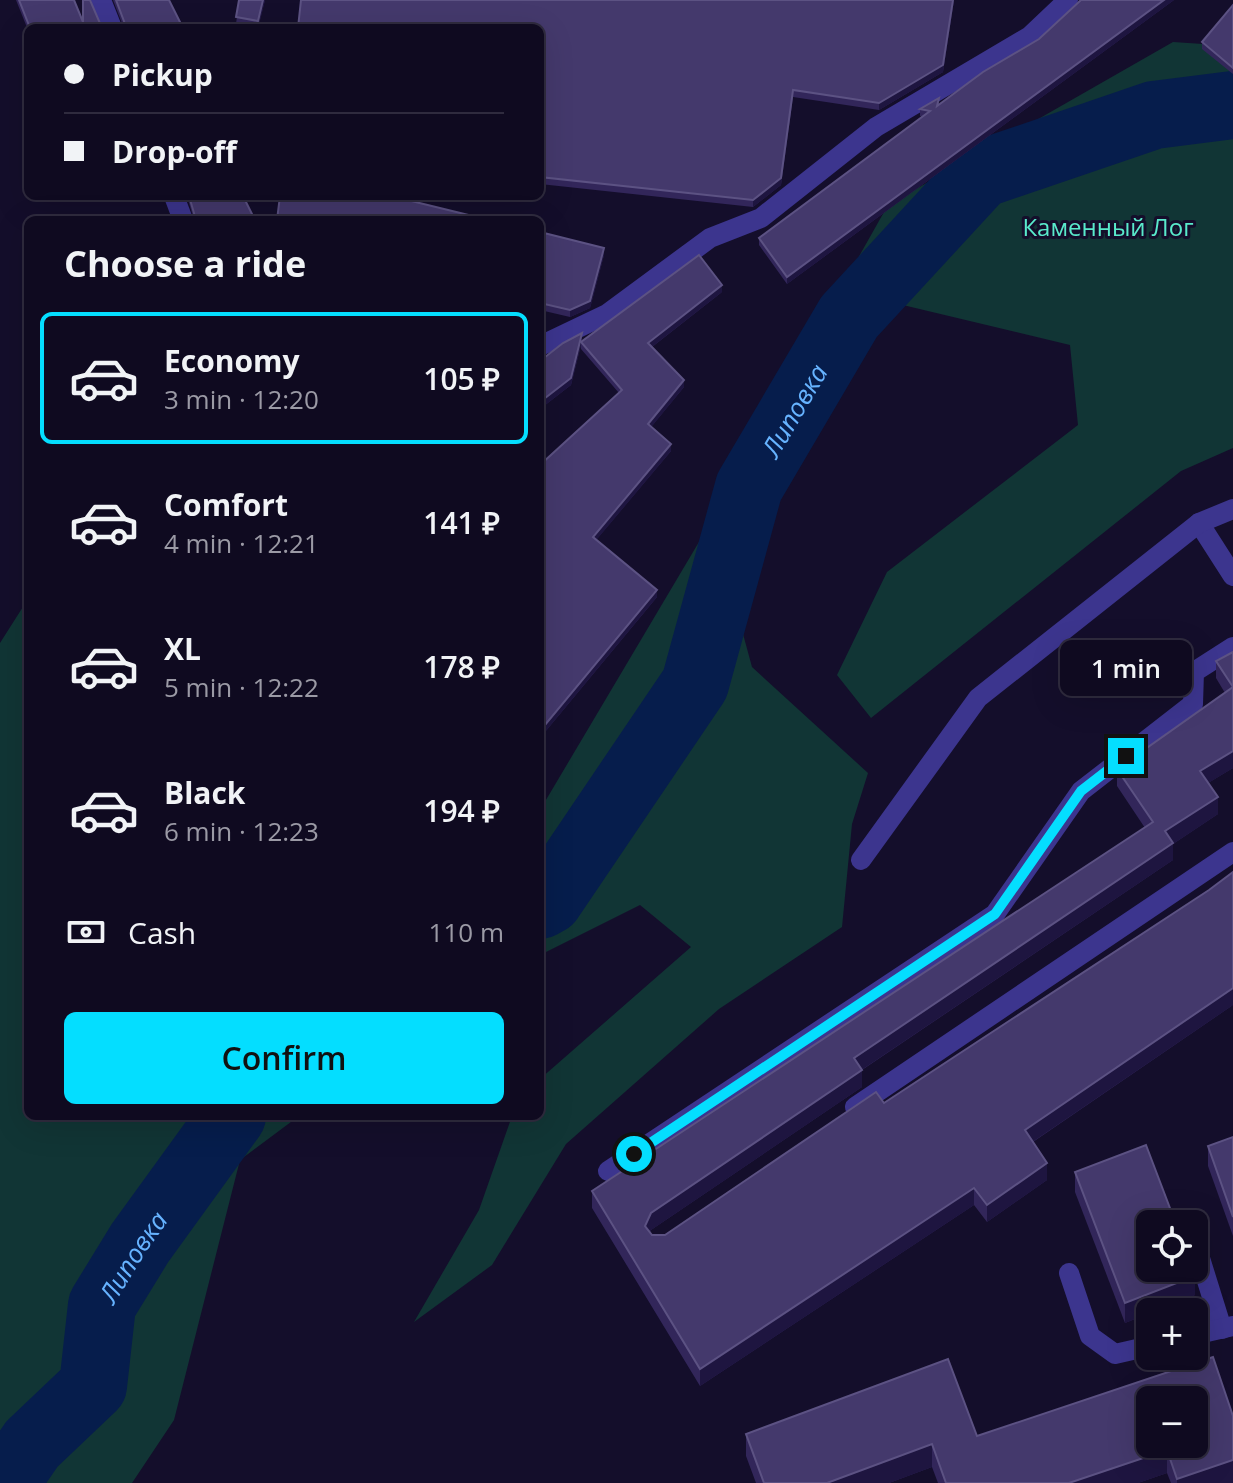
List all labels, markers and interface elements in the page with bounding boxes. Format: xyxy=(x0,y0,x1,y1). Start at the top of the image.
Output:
text: Pickup xyxy=(112,54,213,95)
text: Drop-off xyxy=(112,131,237,172)
park label: Каменный Лог xyxy=(1022,210,1194,243)
text: Choose a ride xyxy=(64,239,306,288)
text: Economy xyxy=(164,340,300,381)
icon: car xyxy=(68,342,140,414)
water label: Липовка xyxy=(752,357,836,465)
text: 105 ₽ xyxy=(423,358,500,399)
text: 3 min · 12:20 xyxy=(164,381,319,417)
text: Comfort xyxy=(164,484,288,525)
icon: car xyxy=(68,486,140,558)
text: 141 ₽ xyxy=(423,502,500,543)
text: 4 min · 12:21 xyxy=(164,525,319,561)
text: XL xyxy=(164,628,201,669)
icon: car xyxy=(68,630,140,702)
callout: 1 min xyxy=(1060,640,1192,696)
text: 178 ₽ xyxy=(423,646,500,687)
text: 1 min xyxy=(1091,650,1161,686)
text: 5 min · 12:22 xyxy=(164,669,319,705)
route end xyxy=(1108,738,1144,774)
text: Black xyxy=(164,772,245,813)
icon: car xyxy=(68,774,140,846)
text: 194 ₽ xyxy=(423,790,500,831)
text: 6 min · 12:23 xyxy=(164,813,319,849)
icon: cash xyxy=(64,910,108,954)
text: Cash xyxy=(128,912,196,953)
text: 110 m xyxy=(429,914,504,950)
button: Confirm xyxy=(64,1012,504,1104)
route start xyxy=(616,1136,652,1172)
water label: Липовка xyxy=(89,1203,176,1310)
map controls xyxy=(1136,1210,1208,1458)
button: locate xyxy=(1136,1210,1208,1282)
button: + xyxy=(1136,1298,1208,1370)
button: − xyxy=(1136,1386,1208,1458)

